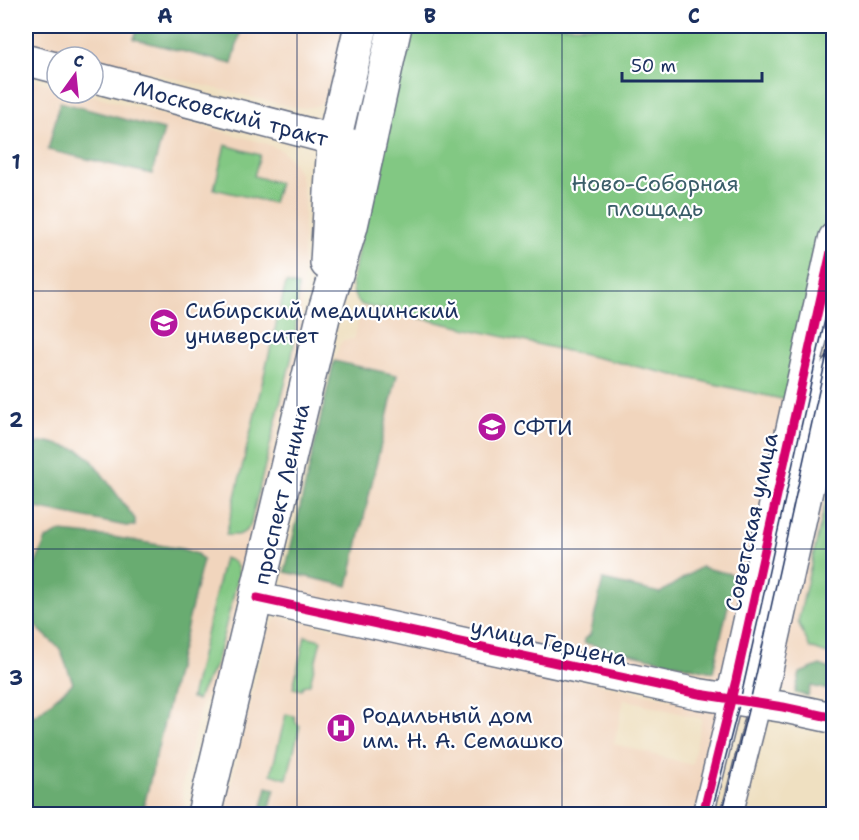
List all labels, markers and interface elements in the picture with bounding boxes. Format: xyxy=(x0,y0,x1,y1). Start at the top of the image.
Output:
text: A xyxy=(157,3,173,29)
text: B xyxy=(424,3,436,29)
text: C xyxy=(688,3,700,29)
north arrow xyxy=(45,45,105,105)
scale bar xyxy=(622,45,762,83)
text: С xyxy=(71,50,86,72)
text: 50 m xyxy=(631,54,676,78)
street label: Московский тракт xyxy=(131,74,332,154)
text: 1 xyxy=(11,149,21,175)
park label: Ново-Соборная площадь xyxy=(571,169,739,223)
place label: Сибирский медицинский университет xyxy=(185,296,459,350)
school or university icon: Сибирский медицинский университет xyxy=(148,307,180,339)
street label: проспект Ленина xyxy=(247,400,316,587)
text: 2 xyxy=(9,407,23,433)
school or university icon: СФТИ xyxy=(476,411,508,443)
place label: СФТИ xyxy=(513,413,573,442)
street label: Советская улица xyxy=(718,430,785,614)
street label: улица Герцена xyxy=(468,612,630,673)
text: 3 xyxy=(9,665,23,691)
place label: Родильный дом им. Н. А. Семашко xyxy=(362,701,563,755)
hospital icon: Родильный дом им. Н. А. Семашко xyxy=(325,712,357,744)

